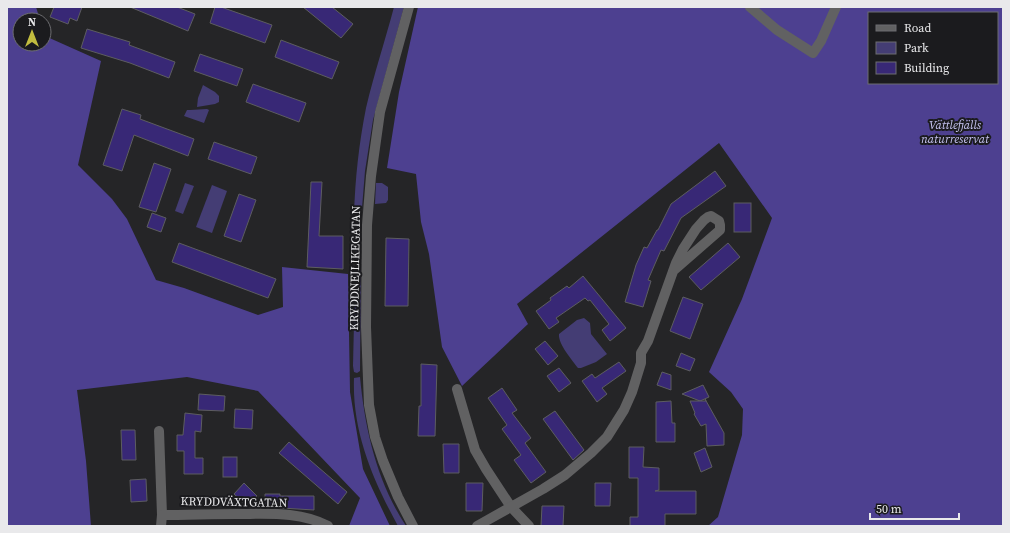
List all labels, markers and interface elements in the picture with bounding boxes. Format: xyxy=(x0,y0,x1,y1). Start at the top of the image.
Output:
north arrow xyxy=(12,12,52,52)
legend xyxy=(868,12,998,84)
text: N xyxy=(28,15,36,30)
text: Road xyxy=(904,20,931,36)
text: Park xyxy=(904,40,929,56)
text: Building xyxy=(904,60,949,76)
park label: Vättlefjälls naturreservat xyxy=(921,117,990,147)
street label: KRYDDNEJLIKEGATAN xyxy=(346,205,364,330)
street label: KRYDDVÄXTGATAN xyxy=(181,493,288,511)
scale bar xyxy=(870,495,959,521)
text: 50 m xyxy=(876,501,902,517)

